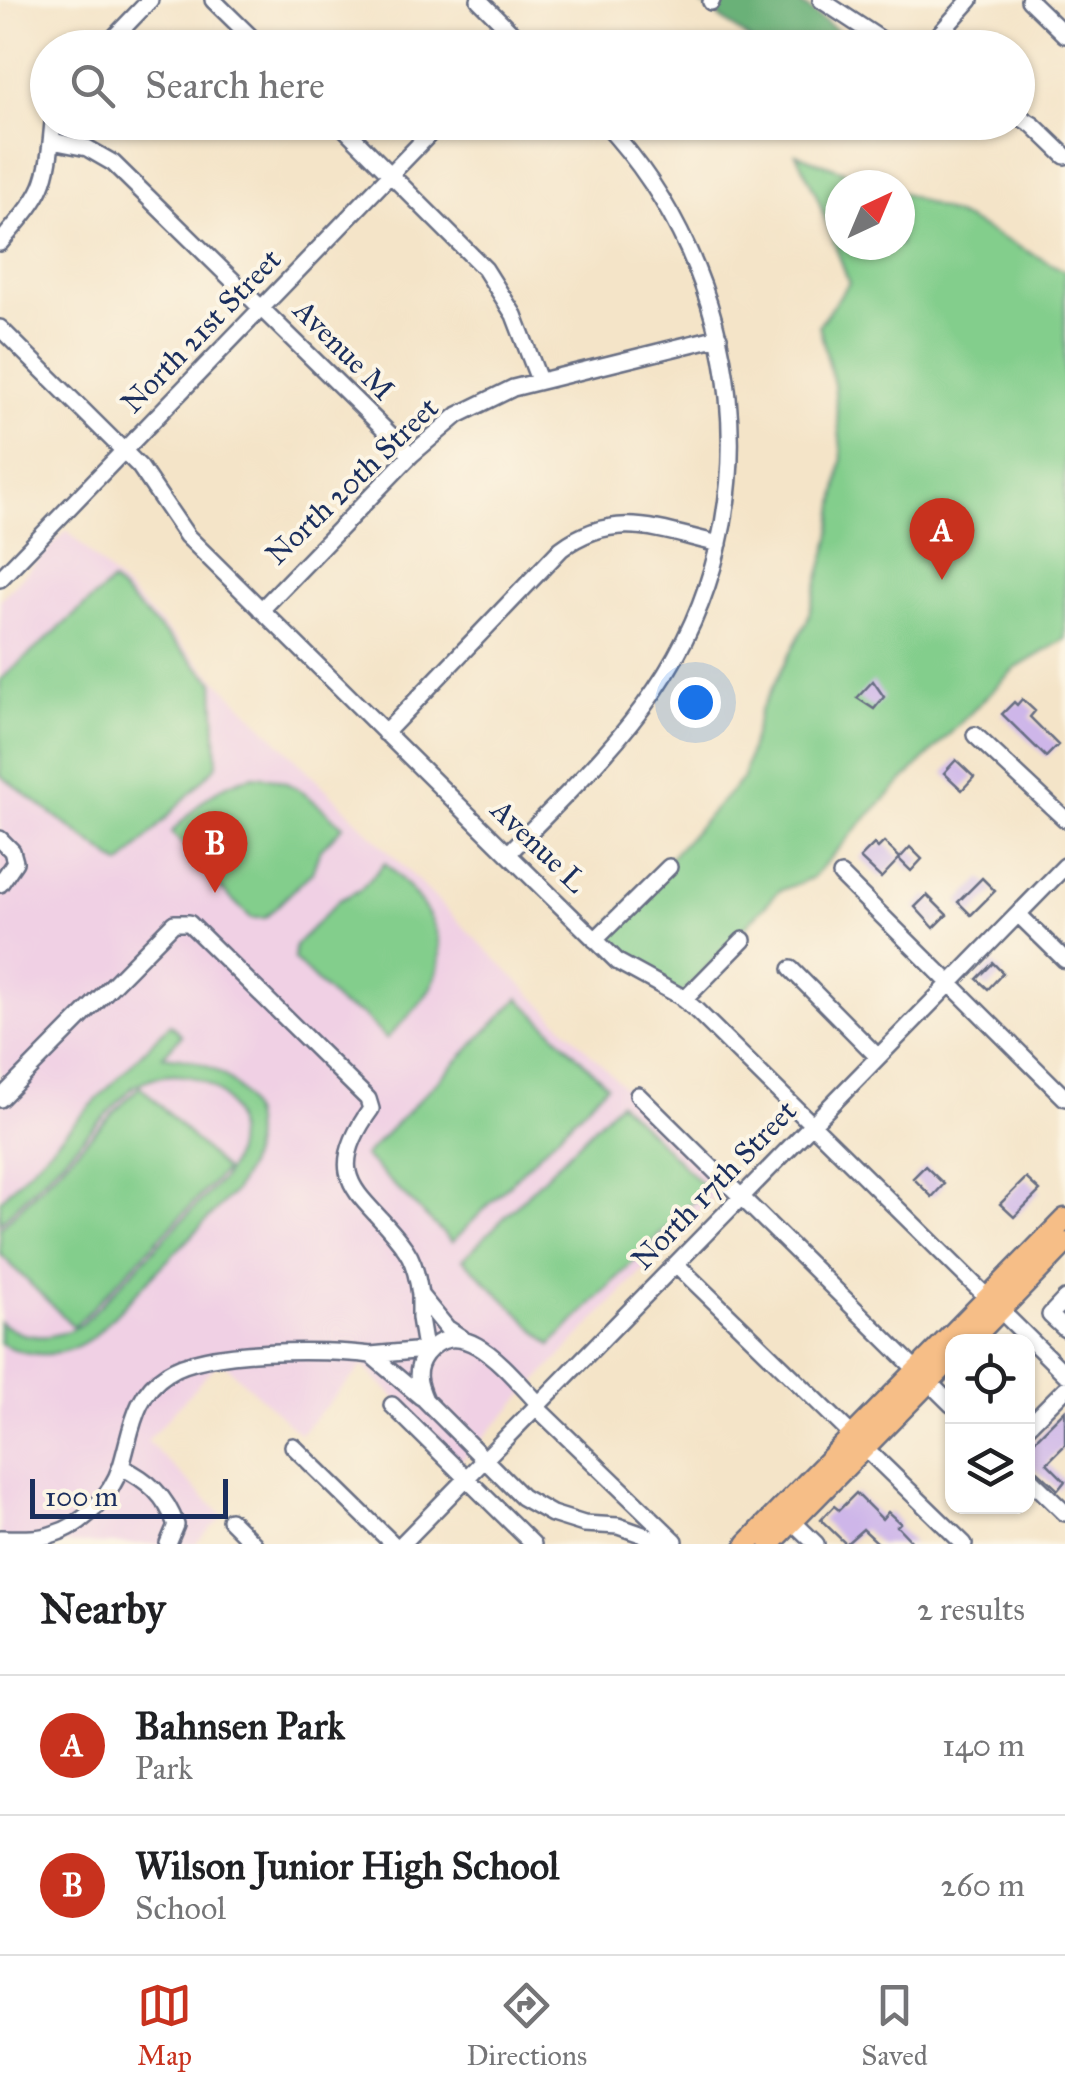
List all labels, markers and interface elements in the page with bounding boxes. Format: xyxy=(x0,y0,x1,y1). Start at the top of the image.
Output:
search box xyxy=(30,30,1035,140)
icon: search xyxy=(65,58,120,113)
text: Search here xyxy=(145,62,325,108)
north arrow xyxy=(825,170,915,260)
street label: North 21st Street xyxy=(114,241,289,421)
street label: Avenue M xyxy=(285,291,402,408)
street label: North 20th Street xyxy=(258,389,446,572)
pin: A xyxy=(910,498,974,580)
your location xyxy=(670,677,721,728)
street label: Avenue L xyxy=(482,790,594,900)
pin: B xyxy=(182,810,248,893)
street label: North 17th Street xyxy=(624,1093,804,1277)
map controls xyxy=(945,1334,1035,1514)
button: locate xyxy=(945,1334,1035,1424)
button: layers xyxy=(945,1424,1035,1514)
scale bar xyxy=(30,1474,228,1518)
text: 100 m xyxy=(45,1479,118,1514)
text: Nearby xyxy=(40,1583,165,1635)
text: 2 results xyxy=(917,1590,1025,1629)
text: Bahnsen Park xyxy=(135,1703,345,1749)
text: A xyxy=(62,1726,83,1765)
text: 140 m xyxy=(942,1726,1025,1765)
text: Park xyxy=(135,1749,193,1788)
text: Wilson Junior High School xyxy=(135,1843,559,1889)
text: B xyxy=(62,1866,83,1905)
text: 260 m xyxy=(940,1866,1025,1905)
text: School xyxy=(135,1889,226,1928)
tab: Map xyxy=(137,1978,192,2073)
tab: Directions xyxy=(466,1978,587,2073)
tab: Saved xyxy=(861,1978,928,2073)

